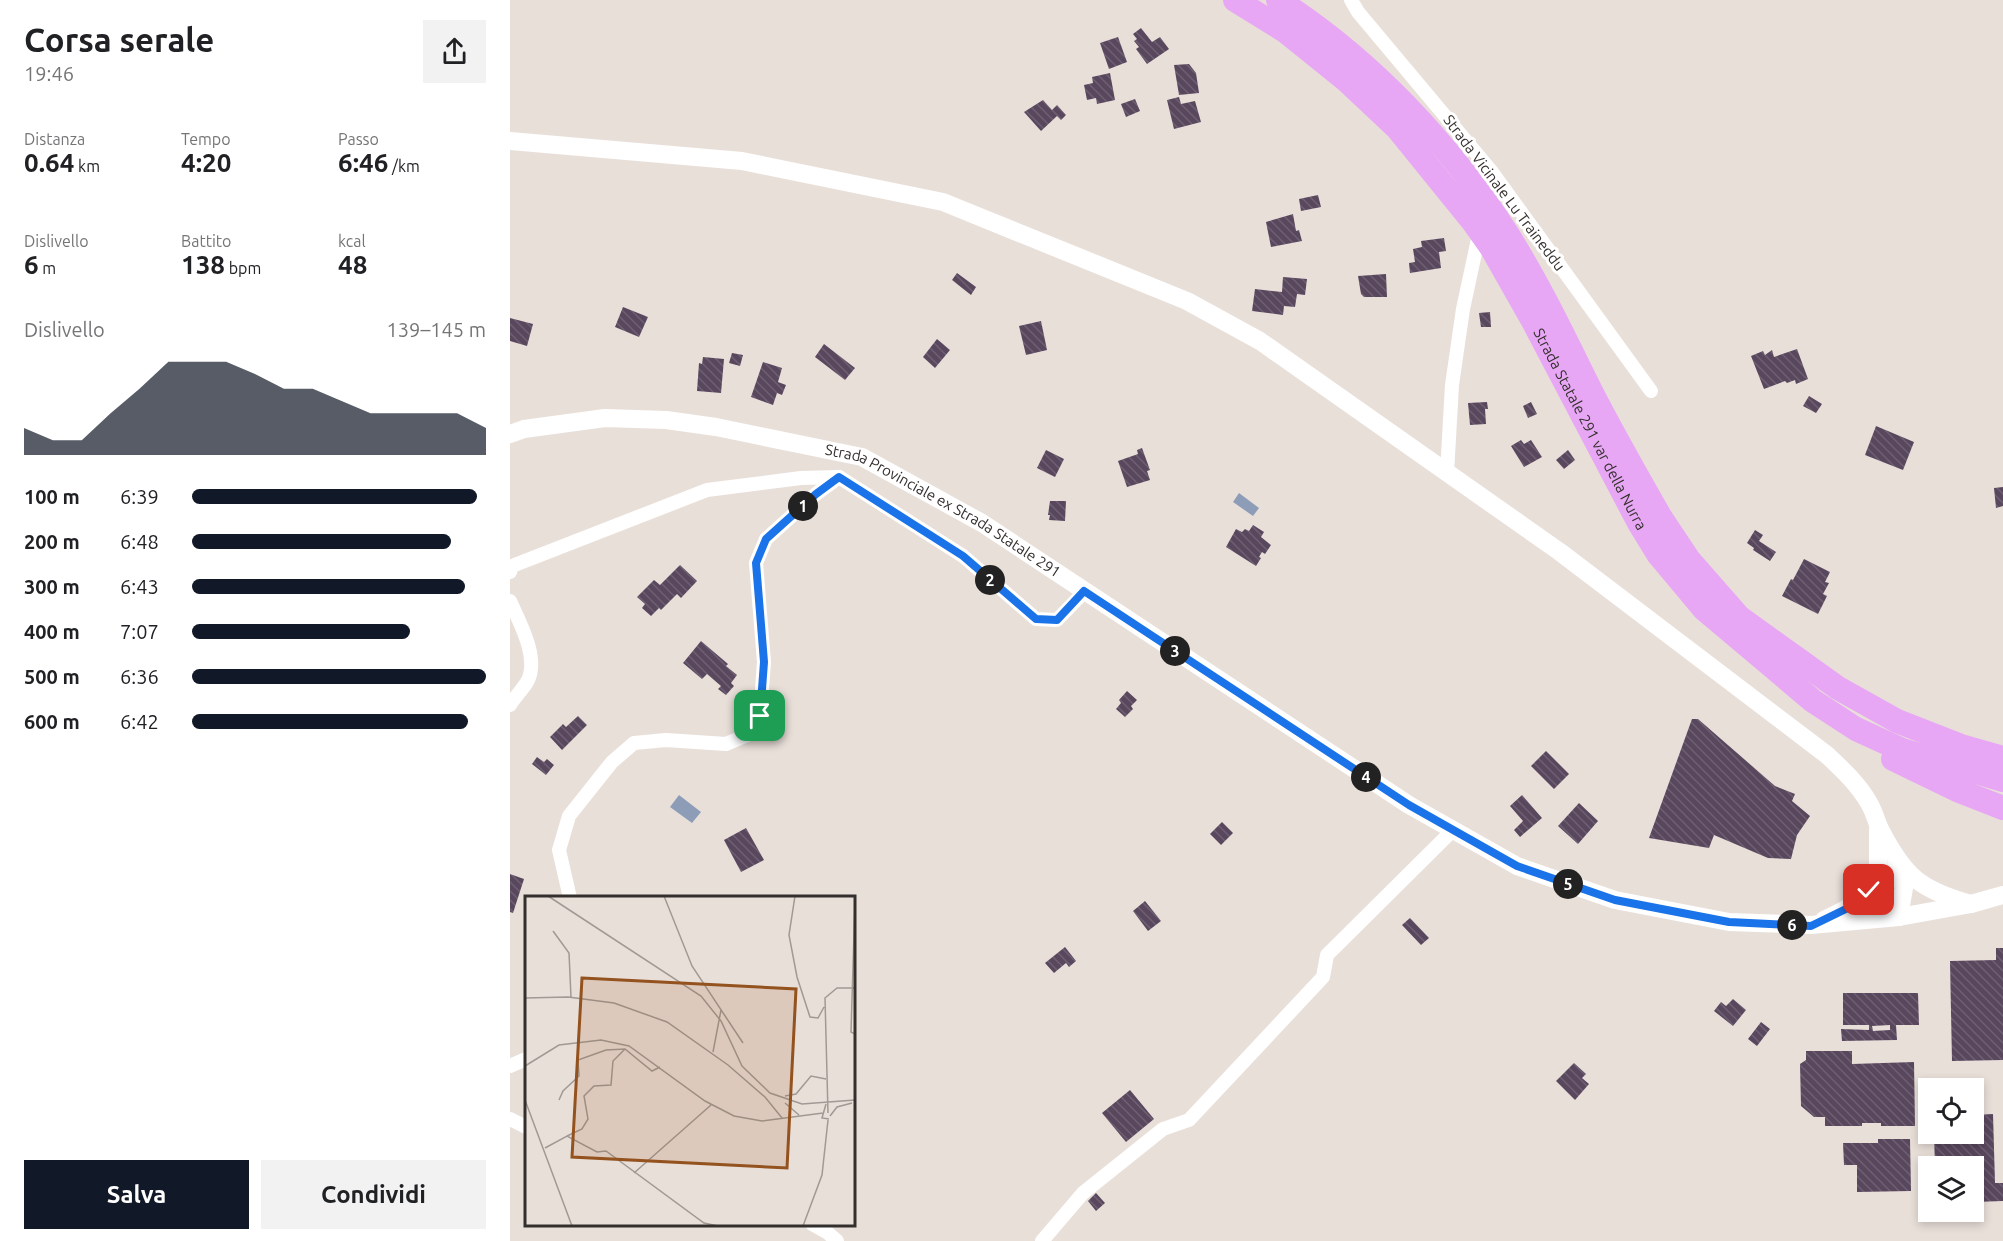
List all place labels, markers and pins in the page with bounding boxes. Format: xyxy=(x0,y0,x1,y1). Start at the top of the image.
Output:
pin: 1 xyxy=(788,491,818,521)
pin: 2 xyxy=(975,565,1005,595)
pin: 3 xyxy=(1160,636,1190,666)
pin xyxy=(734,690,785,741)
pin: 4 xyxy=(1351,762,1381,792)
pin xyxy=(1843,864,1894,915)
pin: 5 xyxy=(1553,869,1583,899)
pin: 6 xyxy=(1777,910,1807,940)

